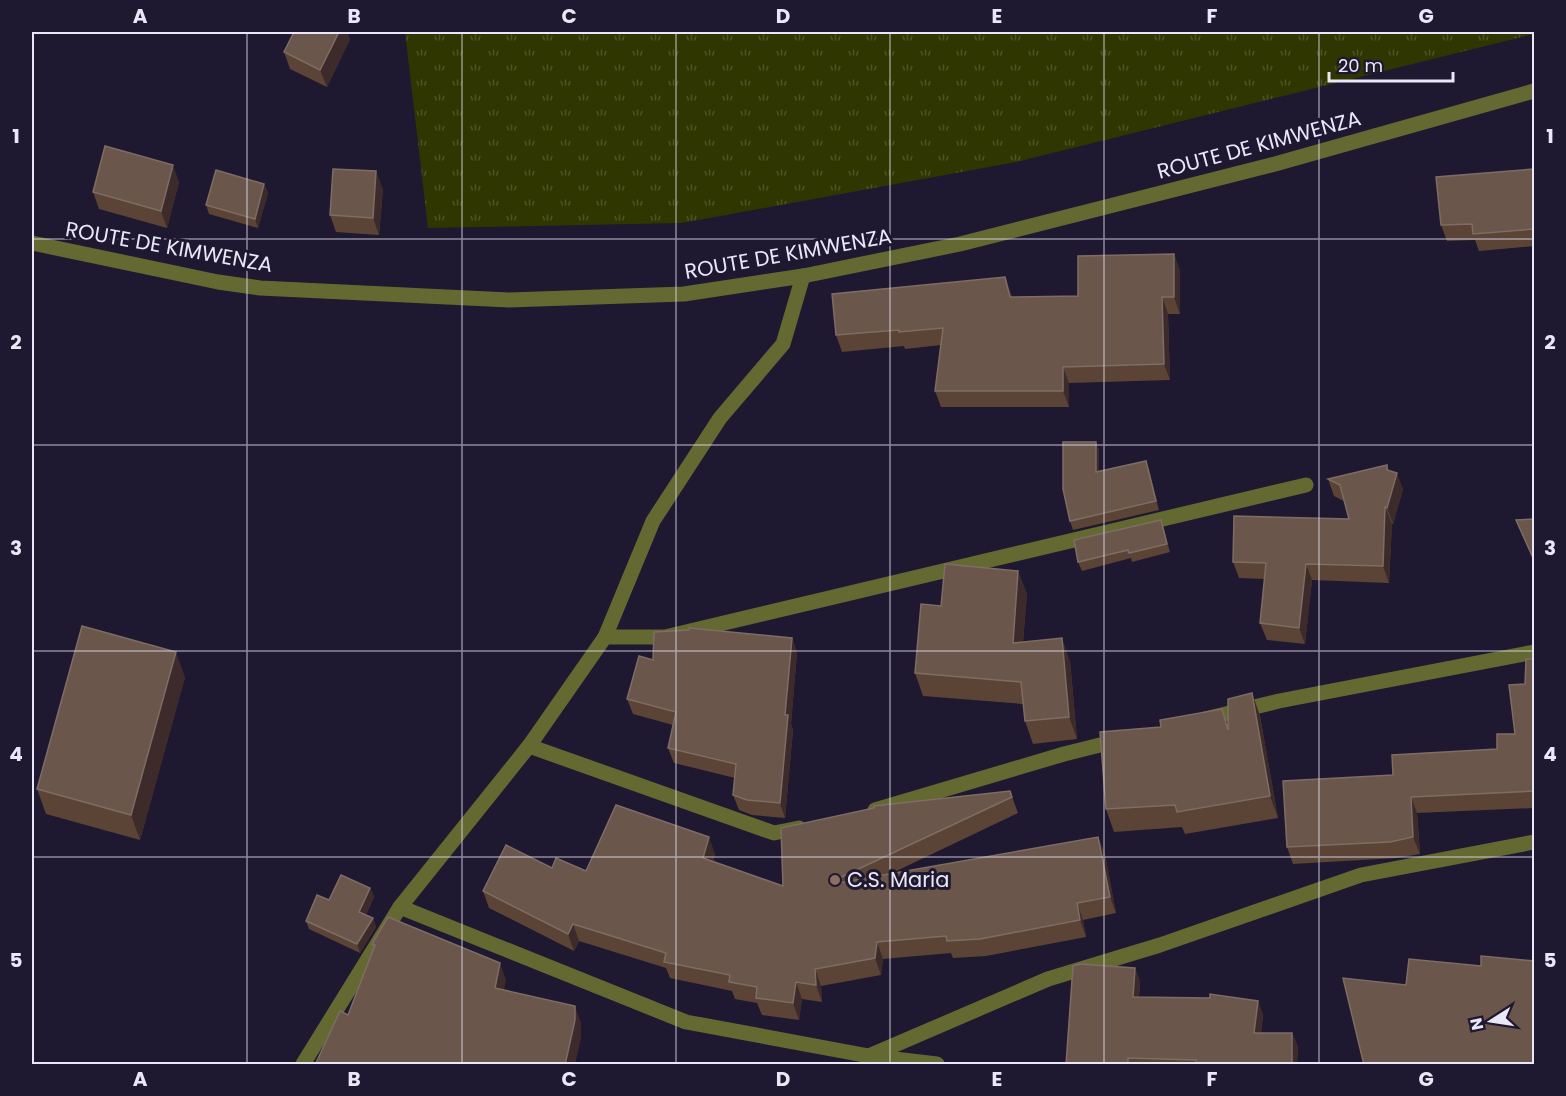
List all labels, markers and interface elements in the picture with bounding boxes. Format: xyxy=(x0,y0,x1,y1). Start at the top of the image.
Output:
text: A xyxy=(133,2,148,30)
text: B xyxy=(347,2,361,30)
text: C xyxy=(561,2,577,30)
text: D xyxy=(776,2,790,30)
text: E xyxy=(992,2,1002,30)
text: F xyxy=(1207,2,1218,30)
text: G xyxy=(1418,2,1434,30)
scale bar xyxy=(1329,45,1454,83)
text: 20 m xyxy=(1338,53,1383,78)
street label: ROUTE DE KIMWENZA xyxy=(1154,103,1364,186)
text: 1 xyxy=(12,122,20,150)
text: 1 xyxy=(1546,122,1554,150)
street label: ROUTE DE KIMWENZA xyxy=(63,214,275,279)
street label: ROUTE DE KIMWENZA xyxy=(682,221,894,286)
text: 2 xyxy=(10,328,22,356)
text: 2 xyxy=(1544,328,1556,356)
text: 3 xyxy=(10,534,22,562)
text: 3 xyxy=(1544,534,1556,562)
text: 4 xyxy=(9,740,23,768)
text: 4 xyxy=(1543,740,1557,768)
place label: C.S. Maria xyxy=(847,865,949,894)
marker: C.S. Maria xyxy=(828,873,842,887)
text: 5 xyxy=(10,946,23,974)
text: 5 xyxy=(1544,946,1557,974)
north arrow xyxy=(1461,991,1521,1051)
text: N xyxy=(1464,1016,1489,1032)
text: A xyxy=(133,1065,148,1093)
text: B xyxy=(347,1065,361,1093)
text: C xyxy=(561,1065,577,1093)
text: D xyxy=(776,1065,790,1093)
text: E xyxy=(992,1065,1002,1093)
text: F xyxy=(1207,1065,1218,1093)
text: G xyxy=(1418,1065,1434,1093)

